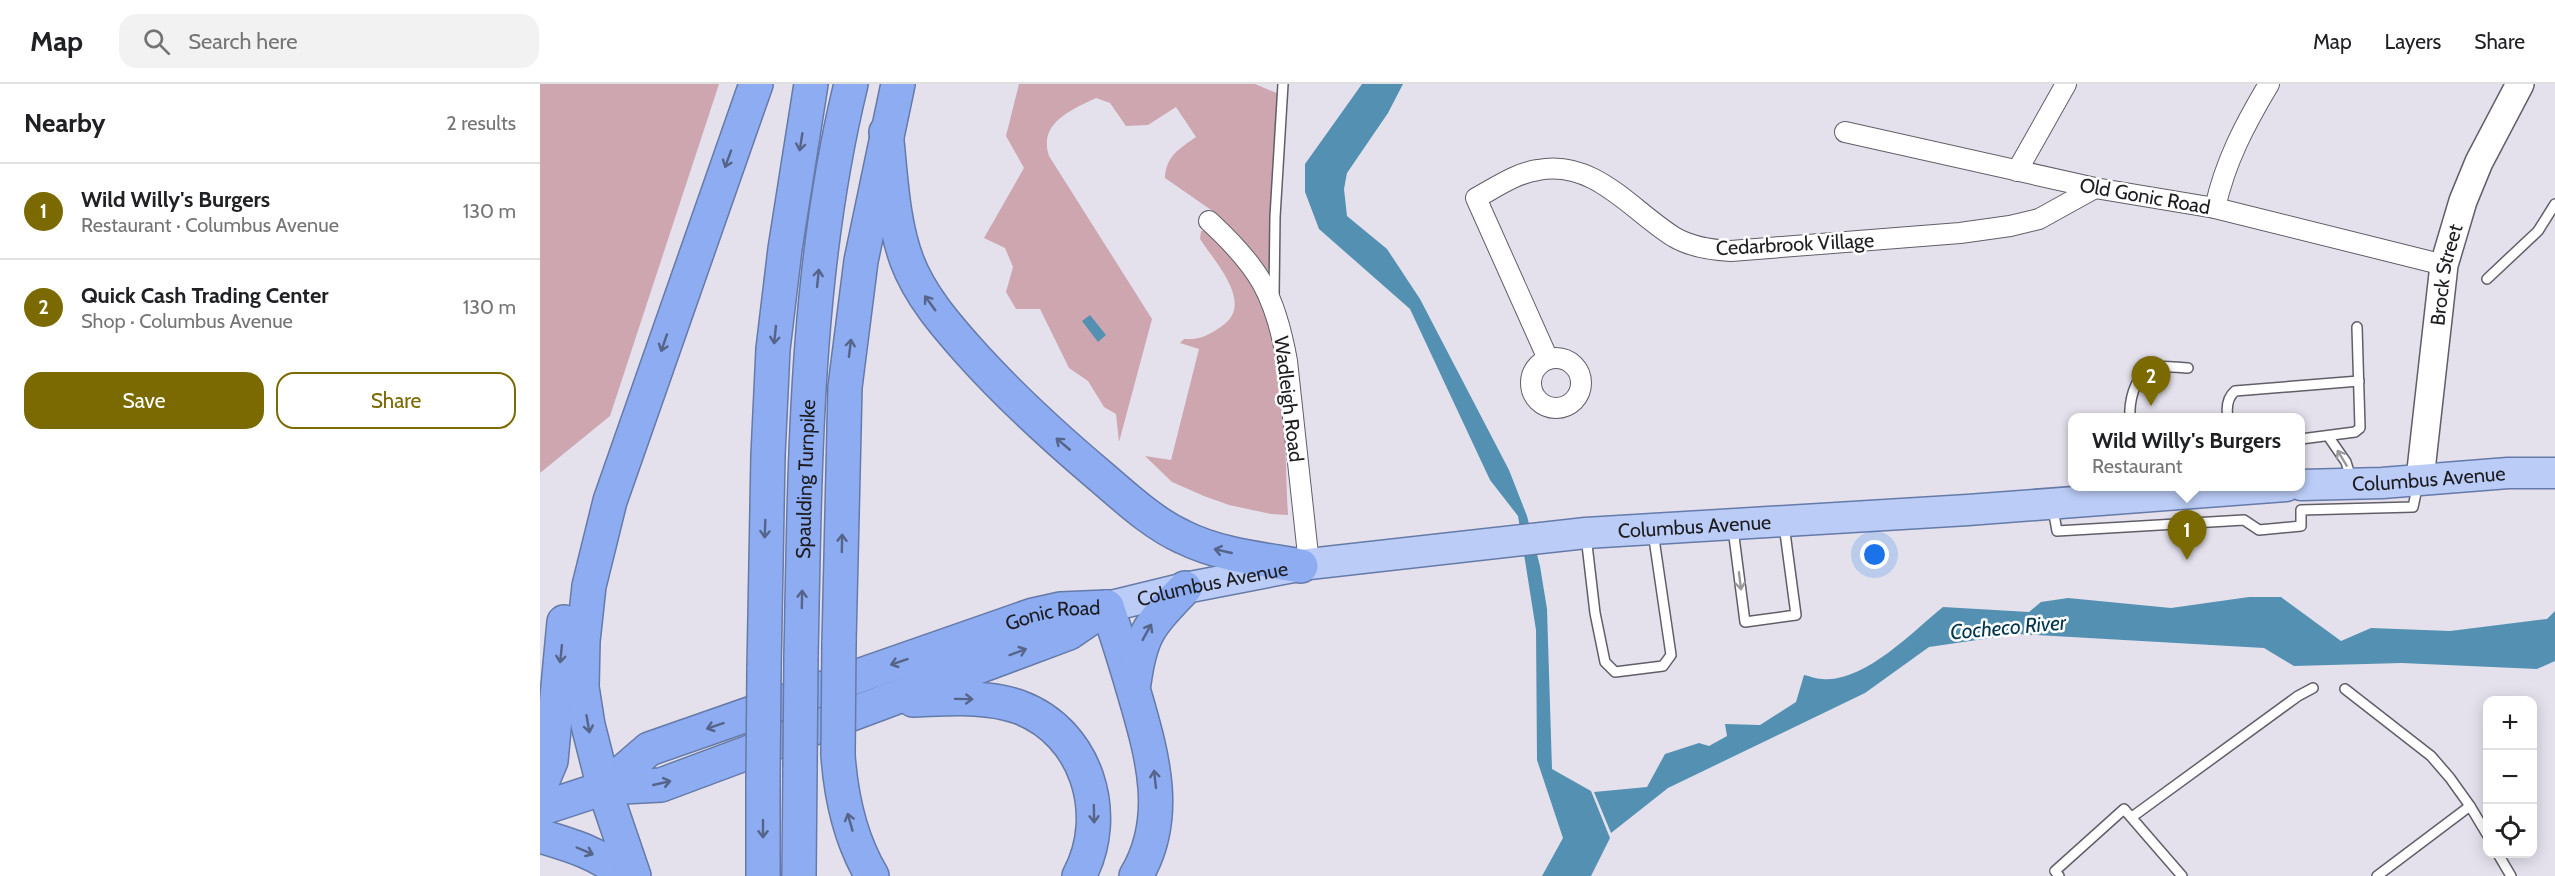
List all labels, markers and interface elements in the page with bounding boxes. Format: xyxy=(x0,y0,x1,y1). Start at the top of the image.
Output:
search box xyxy=(119,14,539,68)
text: Map xyxy=(30,24,83,58)
icon: search xyxy=(140,25,173,58)
text: Search here xyxy=(188,28,297,55)
text: Map xyxy=(2313,29,2352,54)
text: Layers xyxy=(2385,29,2441,54)
text: Share xyxy=(2474,29,2525,54)
text: Nearby xyxy=(24,107,105,139)
text: 2 results xyxy=(446,111,516,135)
one-way arrow xyxy=(795,131,806,151)
one-way arrow xyxy=(722,149,733,168)
street label: Old Gonic Road xyxy=(2078,173,2212,219)
text: Wild Willy's Burgers xyxy=(81,186,270,213)
text: 1 xyxy=(40,199,47,223)
text: 130 m xyxy=(463,199,516,223)
text: Restaurant · Columbus Avenue xyxy=(81,213,339,237)
street label: Brock Street xyxy=(2425,221,2468,327)
street label: Cedarbrook Village xyxy=(1715,228,1875,260)
one-way arrow xyxy=(813,269,824,289)
text: Quick Cash Trading Center xyxy=(81,282,328,309)
text: 2 xyxy=(38,295,49,319)
text: 130 m xyxy=(463,295,516,319)
one-way arrow xyxy=(923,295,936,311)
text: Shop · Columbus Avenue xyxy=(81,309,293,333)
one-way arrow xyxy=(769,324,780,344)
one-way arrow xyxy=(658,333,669,352)
street label: Wadleigh Road xyxy=(1269,335,1309,463)
one-way arrow xyxy=(845,339,856,358)
pin: 2 xyxy=(2132,356,2170,406)
button: Save xyxy=(24,372,264,429)
button: Share xyxy=(276,372,516,429)
street label: Spaulding Turnpike xyxy=(791,399,820,559)
popup xyxy=(2068,413,2305,491)
text: Wild Willy's Burgers xyxy=(2092,427,2281,454)
one-way arrow xyxy=(1056,437,1071,451)
one-way arrow xyxy=(2336,450,2348,467)
text: Restaurant xyxy=(2092,454,2183,478)
street label: Columbus Avenue xyxy=(2352,461,2506,496)
street label: Columbus Avenue xyxy=(1617,510,1772,543)
pin: 1 xyxy=(2168,510,2206,560)
one-way arrow xyxy=(760,519,771,539)
one-way arrow xyxy=(836,533,847,553)
your location xyxy=(1860,540,1889,569)
one-way arrow xyxy=(1214,545,1233,557)
street label: Columbus Avenue xyxy=(1134,556,1290,611)
one-way arrow xyxy=(1735,571,1746,591)
one-way arrow xyxy=(797,589,808,609)
street label: Gonic Road xyxy=(1002,595,1101,636)
water label: Cocheco River xyxy=(1949,609,2069,645)
one-way arrow xyxy=(1141,624,1153,641)
one-way arrow xyxy=(555,644,566,664)
one-way arrow xyxy=(1008,645,1027,656)
one-way arrow xyxy=(890,658,909,669)
one-way arrow xyxy=(953,693,973,705)
map controls xyxy=(2483,696,2537,858)
button: + xyxy=(2483,696,2537,750)
one-way arrow xyxy=(583,714,594,734)
one-way arrow xyxy=(706,722,725,733)
button: − xyxy=(2483,750,2537,804)
one-way arrow xyxy=(1149,770,1160,790)
one-way arrow xyxy=(651,777,671,788)
one-way arrow xyxy=(1089,804,1100,824)
button: locate xyxy=(2483,804,2537,858)
one-way arrow xyxy=(843,813,855,832)
one-way arrow xyxy=(757,818,769,838)
one-way arrow xyxy=(575,846,594,857)

